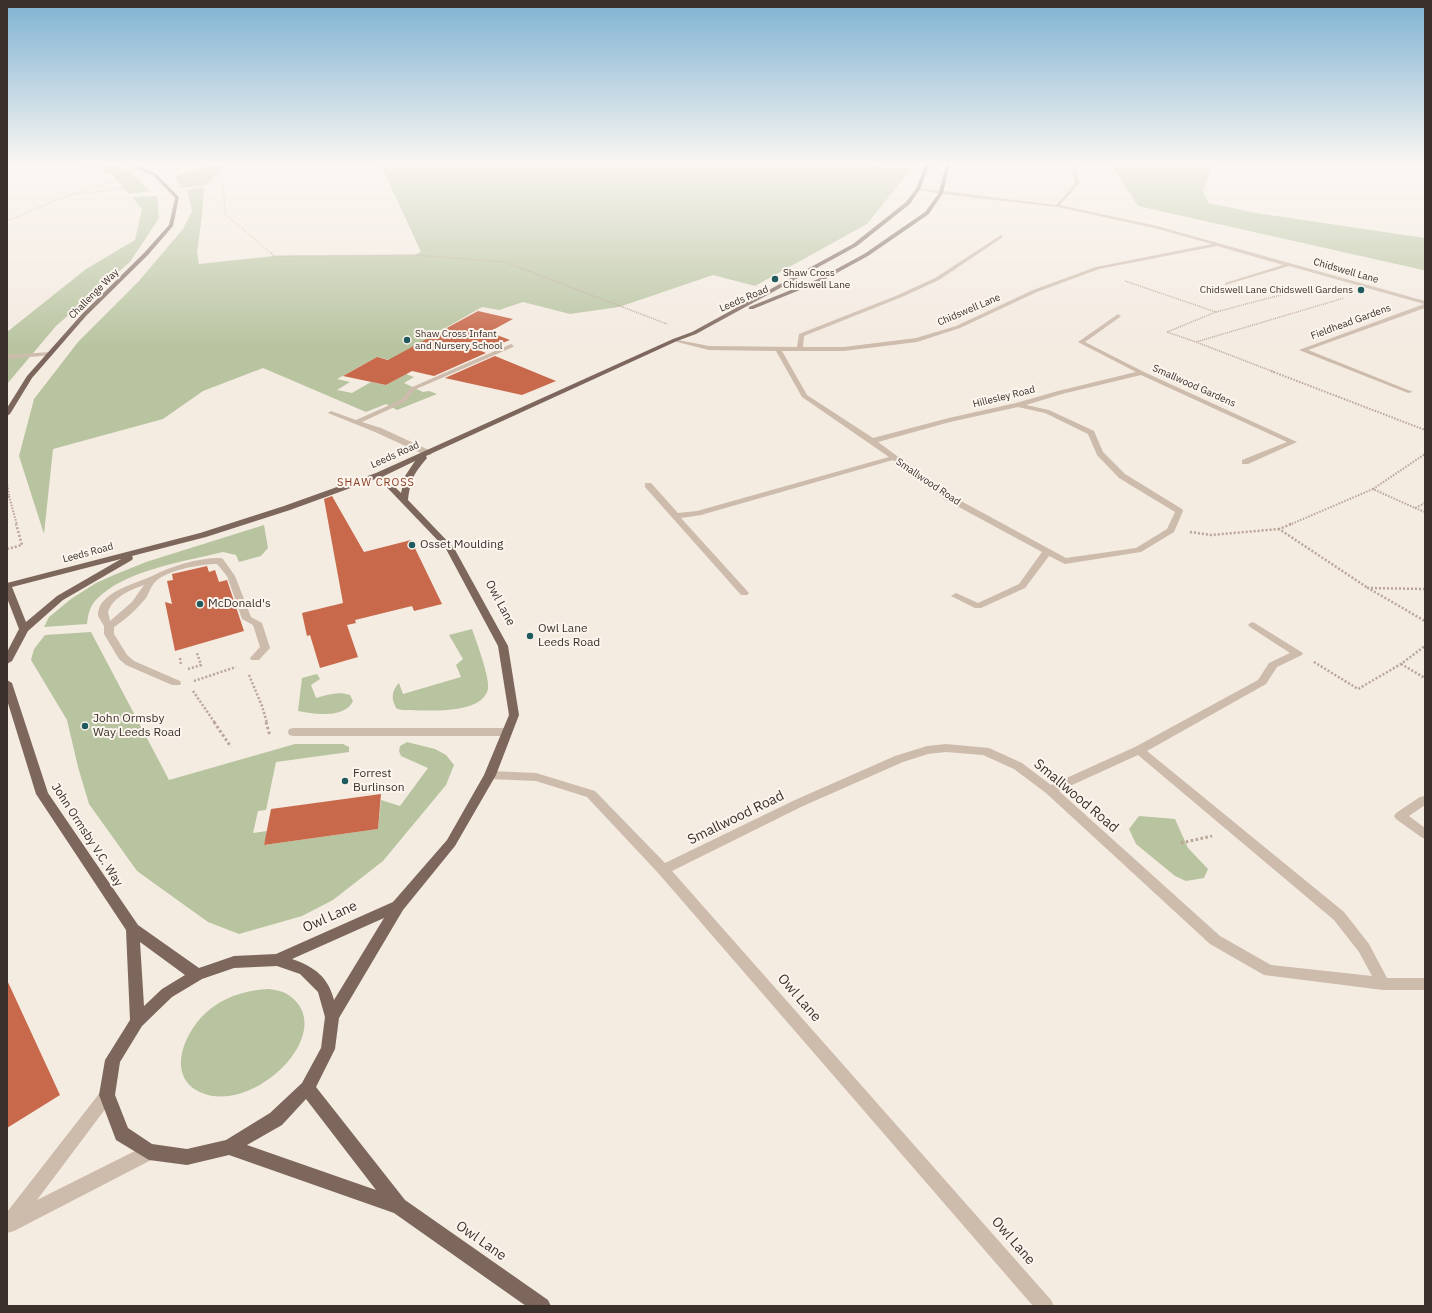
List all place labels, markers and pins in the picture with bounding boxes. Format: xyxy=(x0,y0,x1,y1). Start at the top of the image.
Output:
place label: Shaw Cross Chidswell Lane xyxy=(783,267,850,290)
marker: Shaw Cross Chidswell Lane xyxy=(770,274,780,284)
place label: Chidswell Lane Chidswell Gardens xyxy=(1200,284,1353,296)
marker: Chidswell Lane Chidswell Gardens xyxy=(1356,285,1366,295)
place label: Shaw Cross Infant and Nursery School xyxy=(415,328,503,352)
marker: Shaw Cross Infant and Nursery School xyxy=(402,335,412,345)
place label: Osset Moulding xyxy=(420,538,503,552)
marker: Osset Moulding xyxy=(407,540,417,550)
place label: McDonald's xyxy=(208,597,271,611)
marker: McDonald's xyxy=(195,599,205,609)
place label: Owl Lane Leeds Road xyxy=(538,622,600,650)
marker: Owl Lane Leeds Road xyxy=(525,631,535,641)
place label: John Ormsby Way Leeds Road xyxy=(93,712,181,740)
marker: John Ormsby Way Leeds Road xyxy=(80,721,90,731)
place label: Forrest Burlinson xyxy=(353,767,405,795)
marker: Forrest Burlinson xyxy=(340,776,350,786)

